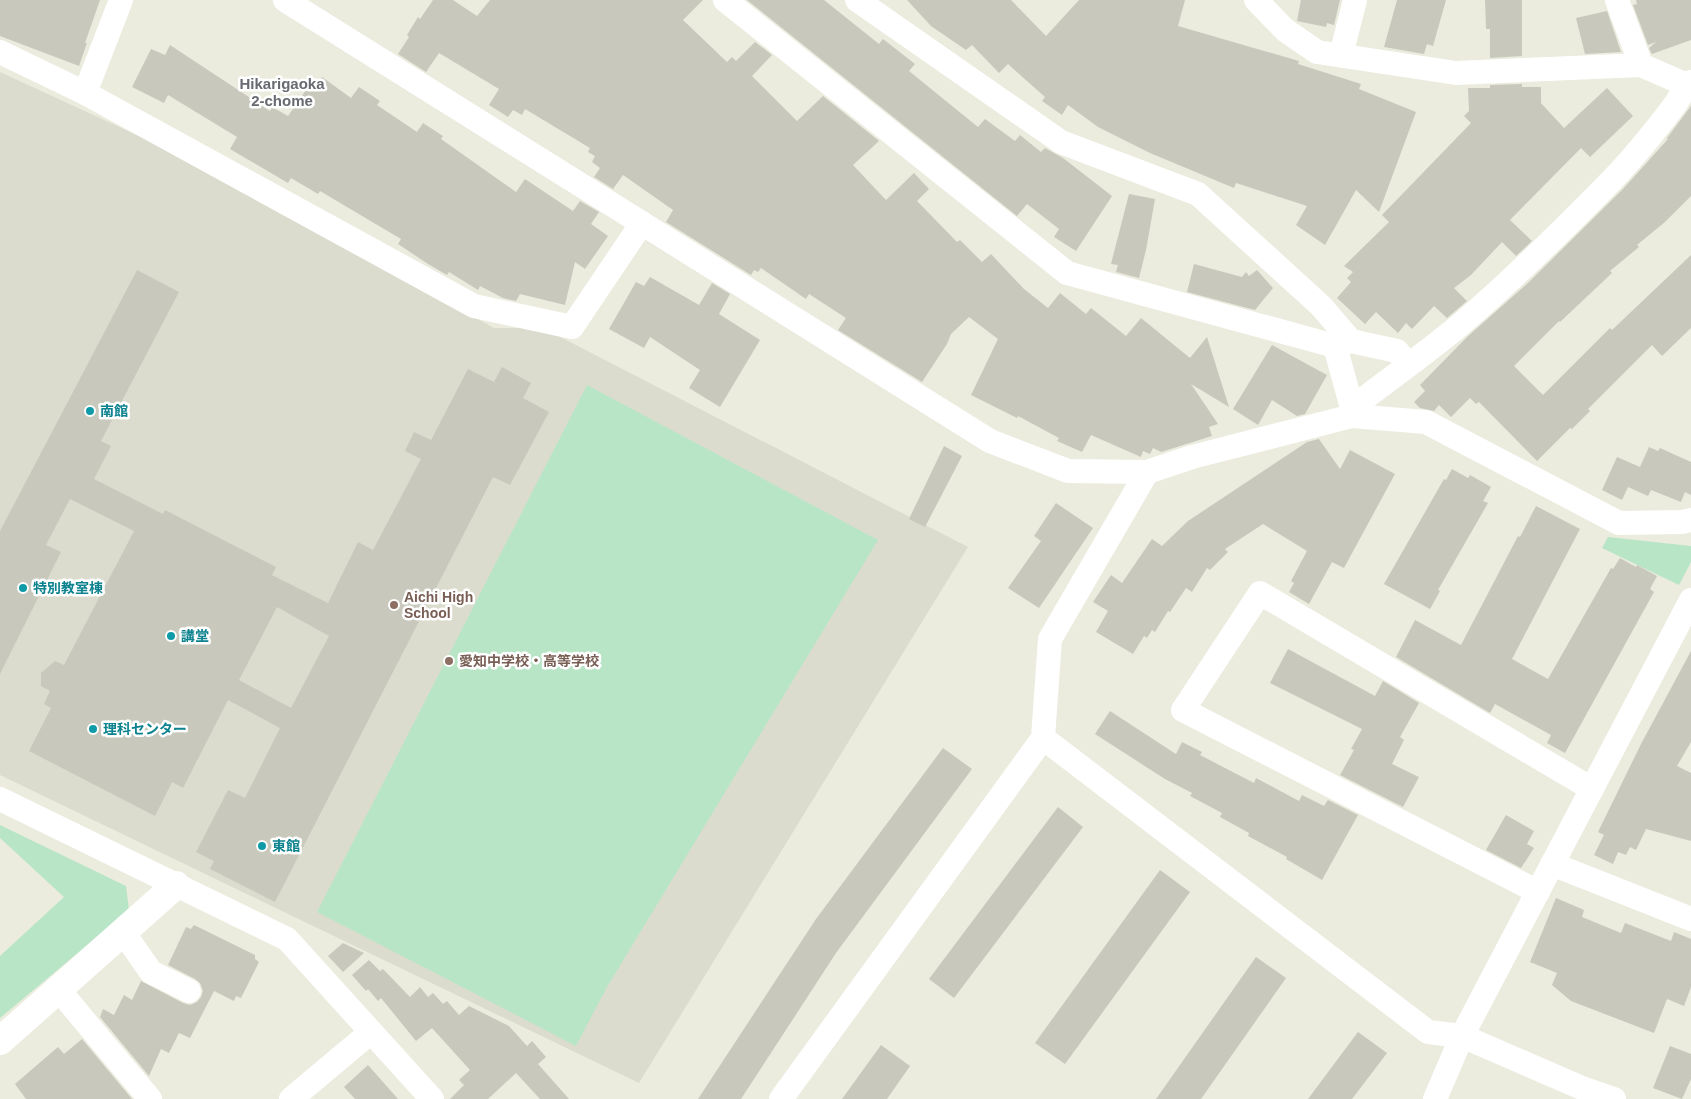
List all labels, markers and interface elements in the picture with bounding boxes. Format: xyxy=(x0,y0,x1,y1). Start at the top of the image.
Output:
district label: Hikarigaoka 2-chome xyxy=(239,75,325,109)
place label: 南館 xyxy=(100,403,128,419)
marker: 南館 xyxy=(84,405,96,417)
place label: 特別教室棟 xyxy=(33,580,103,596)
marker: 特別教室棟 xyxy=(17,582,29,594)
place label: Aichi High School xyxy=(404,589,473,621)
marker: Aichi High School xyxy=(388,599,400,611)
place label: 講堂 xyxy=(181,628,209,644)
marker: 講堂 xyxy=(165,630,177,642)
place label: 愛知中学校・高等学校 xyxy=(459,653,599,669)
marker: 愛知中学校・高等学校 xyxy=(443,655,455,667)
place label: 理科センター xyxy=(103,721,187,737)
marker: 理科センター xyxy=(87,723,99,735)
place label: 東館 xyxy=(272,838,300,854)
marker: 東館 xyxy=(256,840,268,852)

